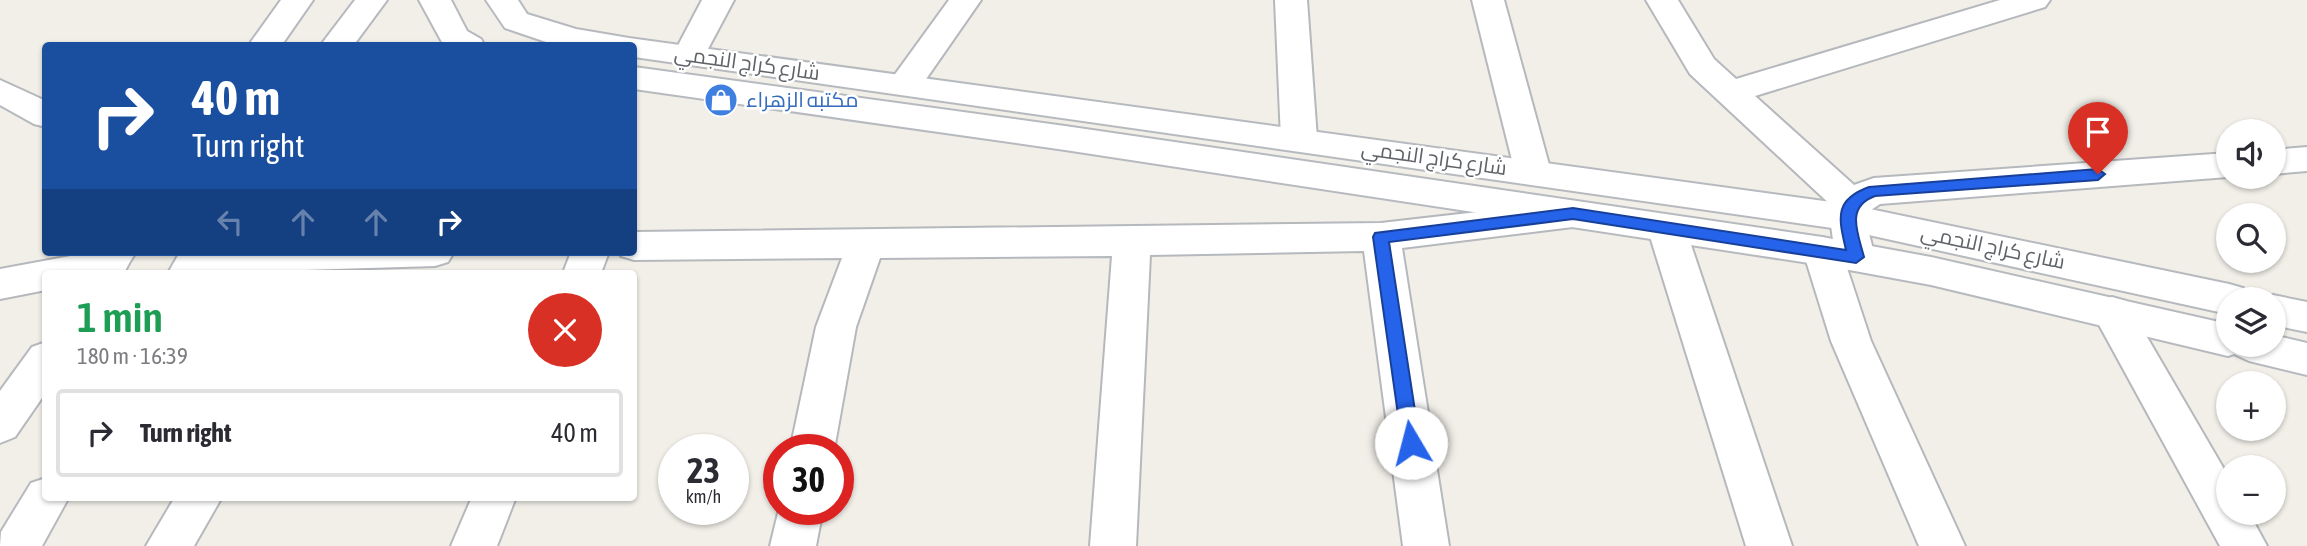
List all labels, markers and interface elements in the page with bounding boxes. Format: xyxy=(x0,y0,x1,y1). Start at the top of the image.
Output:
street label: شارع كراج النجمي xyxy=(672,40,821,89)
text: 40 m xyxy=(192,69,280,125)
icon: right xyxy=(77,70,168,161)
shop icon: مكتبه الزهراء xyxy=(702,81,740,119)
place label: مكتبه الزهراء xyxy=(746,87,858,112)
pin xyxy=(2068,102,2128,174)
icon: arrive xyxy=(2079,113,2117,151)
map controls xyxy=(2216,119,2286,525)
button: sound xyxy=(2216,119,2286,189)
text: Turn right xyxy=(192,127,305,164)
street label: شارع كراج النجمي xyxy=(1359,135,1508,184)
icon: left xyxy=(211,203,249,241)
icon: ahead xyxy=(284,203,322,241)
icon: ahead xyxy=(357,203,395,241)
icon: right xyxy=(430,203,468,241)
button: search xyxy=(2216,203,2286,273)
street label: شارع كراج النجمي xyxy=(1918,219,2067,278)
button: layers xyxy=(2216,287,2286,357)
text: 1 min xyxy=(77,293,163,341)
button: close xyxy=(528,293,602,367)
text: 180 m · 16:39 xyxy=(77,343,188,369)
button: + xyxy=(2216,371,2286,441)
position arrow xyxy=(1374,406,1448,480)
icon: right xyxy=(81,414,119,452)
text: Turn right xyxy=(140,418,231,448)
text: 40 m xyxy=(551,418,598,448)
speed limit sign: 30 xyxy=(763,434,854,525)
text: 23 xyxy=(687,450,720,490)
button: − xyxy=(2216,455,2286,525)
text: km/h xyxy=(686,486,721,507)

